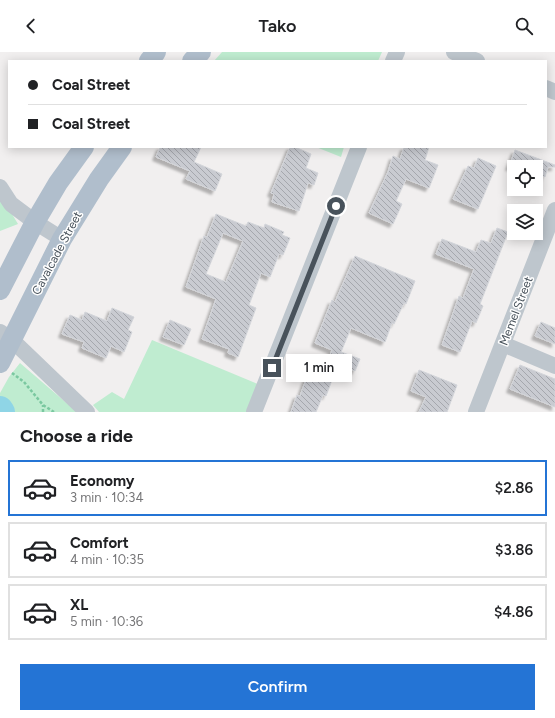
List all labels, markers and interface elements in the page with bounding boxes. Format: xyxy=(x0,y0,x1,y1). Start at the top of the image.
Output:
icon: back xyxy=(20,15,42,37)
text: Tako xyxy=(259,15,296,37)
icon: search xyxy=(513,15,535,37)
text: Coal Street xyxy=(52,76,130,94)
text: Coal Street xyxy=(52,115,130,133)
map controls xyxy=(507,160,543,240)
button: locate xyxy=(507,160,543,196)
route start xyxy=(327,197,345,215)
button: layers xyxy=(507,204,543,240)
street label: Cavalcade Street xyxy=(29,209,85,297)
street label: Memel Street xyxy=(496,274,536,347)
callout: 1 min xyxy=(286,354,352,382)
route end xyxy=(263,359,281,377)
text: 1 min xyxy=(304,360,334,375)
text: Choose a ride xyxy=(20,425,133,447)
icon: car xyxy=(22,470,58,506)
text: Economy xyxy=(70,472,135,490)
text: $2.86 xyxy=(495,479,533,497)
text: 3 min · 10:34 xyxy=(70,490,143,505)
icon: car xyxy=(22,532,58,568)
text: Comfort xyxy=(70,534,129,552)
text: $3.86 xyxy=(495,541,533,559)
text: 4 min · 10:35 xyxy=(70,552,144,567)
icon: car xyxy=(22,594,58,630)
text: XL xyxy=(70,596,88,614)
text: $4.86 xyxy=(494,603,533,621)
text: 5 min · 10:36 xyxy=(70,614,143,629)
button: Confirm xyxy=(20,664,535,710)

